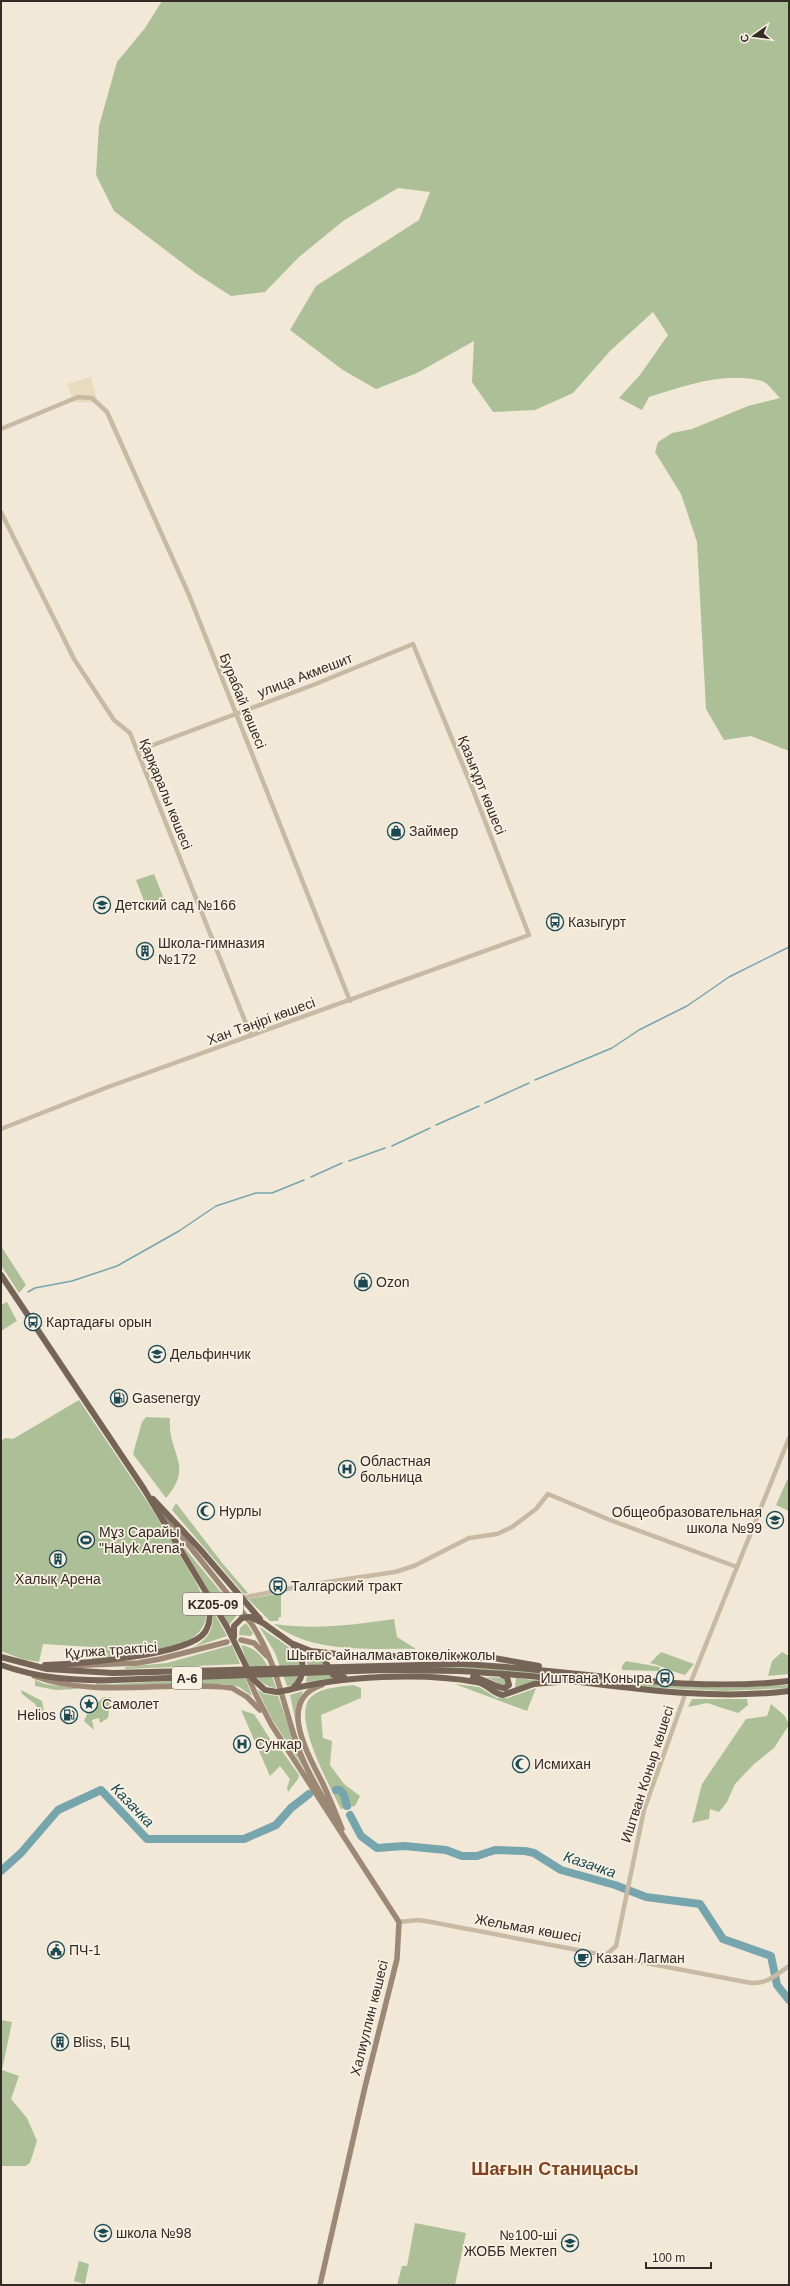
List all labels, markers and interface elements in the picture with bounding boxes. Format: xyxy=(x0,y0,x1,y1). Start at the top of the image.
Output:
north arrow xyxy=(734,16,774,56)
text: С xyxy=(738,33,751,44)
street label: улица Акмешит xyxy=(255,649,355,701)
street label: Бурабай көшесі xyxy=(217,651,269,751)
street label: Қазығұрт көшесі xyxy=(455,733,509,837)
street label: Қарқаралы көшесі xyxy=(136,736,196,852)
shop icon: Займер xyxy=(386,821,406,841)
place label: Займер xyxy=(409,823,458,839)
school or university icon: Детский сад №166 xyxy=(92,895,112,915)
place label: Детский сад №166 xyxy=(115,897,236,913)
bus stop icon: Казыгурт xyxy=(545,912,565,932)
place label: Казыгурт xyxy=(568,914,627,930)
place label: Школа-гимназия №172 xyxy=(158,935,265,967)
building icon: Школа-гимназия №172 xyxy=(135,941,155,961)
street label: Хан Тәңірі көшесі xyxy=(205,994,317,1048)
shop icon: Ozon xyxy=(353,1272,373,1292)
place label: Ozon xyxy=(376,1274,409,1290)
bus stop icon: Картадағы орын xyxy=(23,1312,43,1332)
place label: Картадағы орын xyxy=(46,1314,152,1330)
school or university icon: Дельфинчик xyxy=(147,1344,167,1364)
place label: Дельфинчик xyxy=(170,1346,251,1362)
fuel station icon: Gasenergy xyxy=(109,1388,129,1408)
place label: Gasenergy xyxy=(132,1390,200,1406)
place label: Областная больница xyxy=(360,1453,431,1485)
hospital icon: Областная больница xyxy=(337,1459,357,1479)
mosque icon: Нурлы xyxy=(196,1501,216,1521)
place label: Нурлы xyxy=(219,1503,262,1519)
place label: Общеобразовательная школа №99 xyxy=(612,1504,762,1536)
school or university icon: Общеобразовательная школа №99 xyxy=(765,1510,785,1530)
place label: Мұз Сарайы "Halyk Arena" xyxy=(99,1524,184,1556)
sports icon: Мұз Сарайы "Halyk Arena" xyxy=(76,1530,96,1550)
building icon: Халық Арена xyxy=(48,1549,68,1569)
place label: Халық Арена xyxy=(15,1571,101,1587)
bus stop icon: Талгарский тракт xyxy=(268,1576,288,1596)
place label: Талгарский тракт xyxy=(291,1578,403,1594)
road number: KZ05-09 xyxy=(183,1593,243,1615)
street label: Құлжа трактісі xyxy=(64,1639,158,1661)
street label: Шығыс айналма автокөлік жолы xyxy=(287,1647,495,1663)
road number: A-6 xyxy=(172,1667,202,1689)
bus stop icon: Иштвана Коныра xyxy=(655,1668,675,1688)
place label: Иштвана Коныра xyxy=(541,1670,652,1686)
place icon: Самолет xyxy=(79,1694,99,1714)
place label: Самолет xyxy=(102,1696,160,1712)
street label: Иштван Коныр көшесі xyxy=(617,1704,677,1844)
fuel station icon: Helios xyxy=(59,1705,79,1725)
place label: Helios xyxy=(17,1707,56,1723)
hospital icon: Сункар xyxy=(232,1734,252,1754)
place label: Сункар xyxy=(255,1736,302,1752)
mosque icon: Исмихан xyxy=(511,1754,531,1774)
place label: Исмихан xyxy=(534,1756,591,1772)
water label: Казачка xyxy=(108,1780,158,1830)
water label: Казачка xyxy=(562,1847,618,1881)
street label: Жельмая көшесі xyxy=(474,1911,582,1945)
public building icon: ПЧ-1 xyxy=(46,1940,66,1960)
place label: ПЧ-1 xyxy=(69,1942,101,1958)
cafe icon: Казан Лагман xyxy=(573,1948,593,1968)
place label: Казан Лагман xyxy=(596,1950,685,1966)
street label: Халиуллин көшесі xyxy=(347,1959,391,2077)
building icon: Bliss, БЦ xyxy=(50,2032,70,2052)
place label: Bliss, БЦ xyxy=(73,2034,131,2050)
district label: Шағын Станицасы xyxy=(471,2159,639,2179)
school or university icon: школа №98 xyxy=(93,2223,113,2243)
place label: школа №98 xyxy=(116,2225,192,2241)
place label: №100-ші ЖОББ Мектеп xyxy=(464,2227,557,2259)
school or university icon: №100-ші ЖОББ Мектеп xyxy=(560,2233,580,2253)
scale bar xyxy=(646,2244,711,2270)
text: 100 m xyxy=(652,2251,685,2265)

